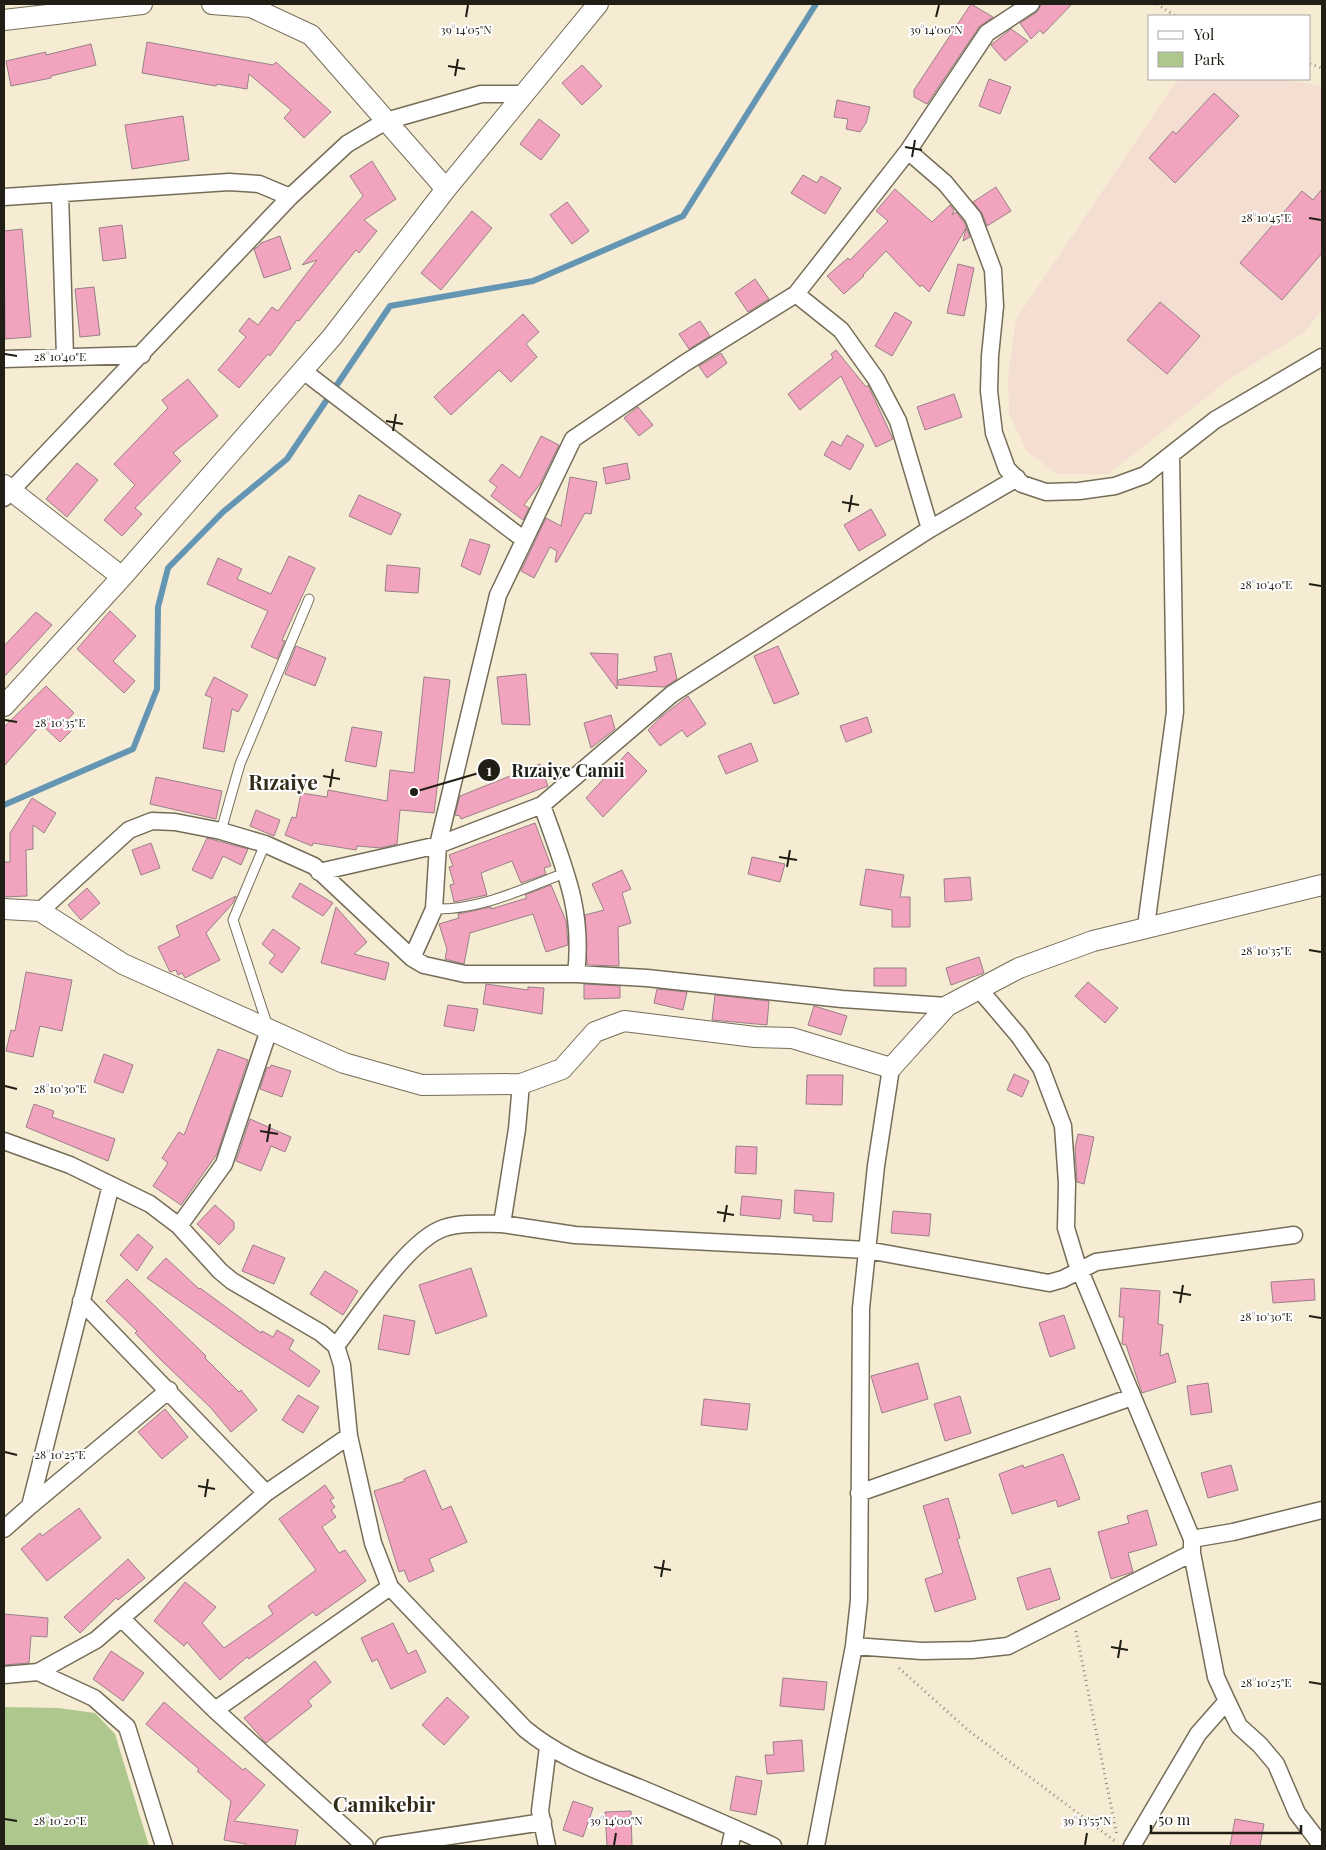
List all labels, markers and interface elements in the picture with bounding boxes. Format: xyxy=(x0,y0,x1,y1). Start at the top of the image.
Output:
legend xyxy=(1148,15,1311,80)
text: 39°14'05"N xyxy=(440,21,492,37)
text: 39°14'00"N xyxy=(909,21,963,37)
text: Yol xyxy=(1193,24,1214,44)
text: Park xyxy=(1194,49,1226,69)
text: 28°10'45"E xyxy=(1241,209,1291,225)
text: 28°10'40"E xyxy=(34,348,86,364)
text: 28°10'40"E xyxy=(1240,576,1292,592)
text: 28°10'35"E xyxy=(34,714,86,730)
callout: Rızaiye Camii xyxy=(476,754,635,787)
text: Rızaiye Camii xyxy=(511,758,625,782)
text: 1 xyxy=(486,760,492,780)
district label: Rızaiye xyxy=(248,767,318,795)
text: 28°10'35"E xyxy=(1240,942,1292,958)
text: 28°10'30"E xyxy=(33,1080,87,1096)
text: 28°10'30"E xyxy=(1239,1308,1293,1324)
text: 28°10'25"E xyxy=(34,1446,86,1462)
text: 28°10'25"E xyxy=(1240,1674,1292,1690)
district label: Camikebir xyxy=(333,1789,435,1817)
scale bar xyxy=(1151,1802,1301,1834)
text: 50 m xyxy=(1158,1809,1191,1829)
text: 28°10'20"E xyxy=(33,1812,87,1828)
text: 39°14'00"N xyxy=(589,1812,643,1828)
text: 39°13'55"N xyxy=(1063,1812,1112,1828)

